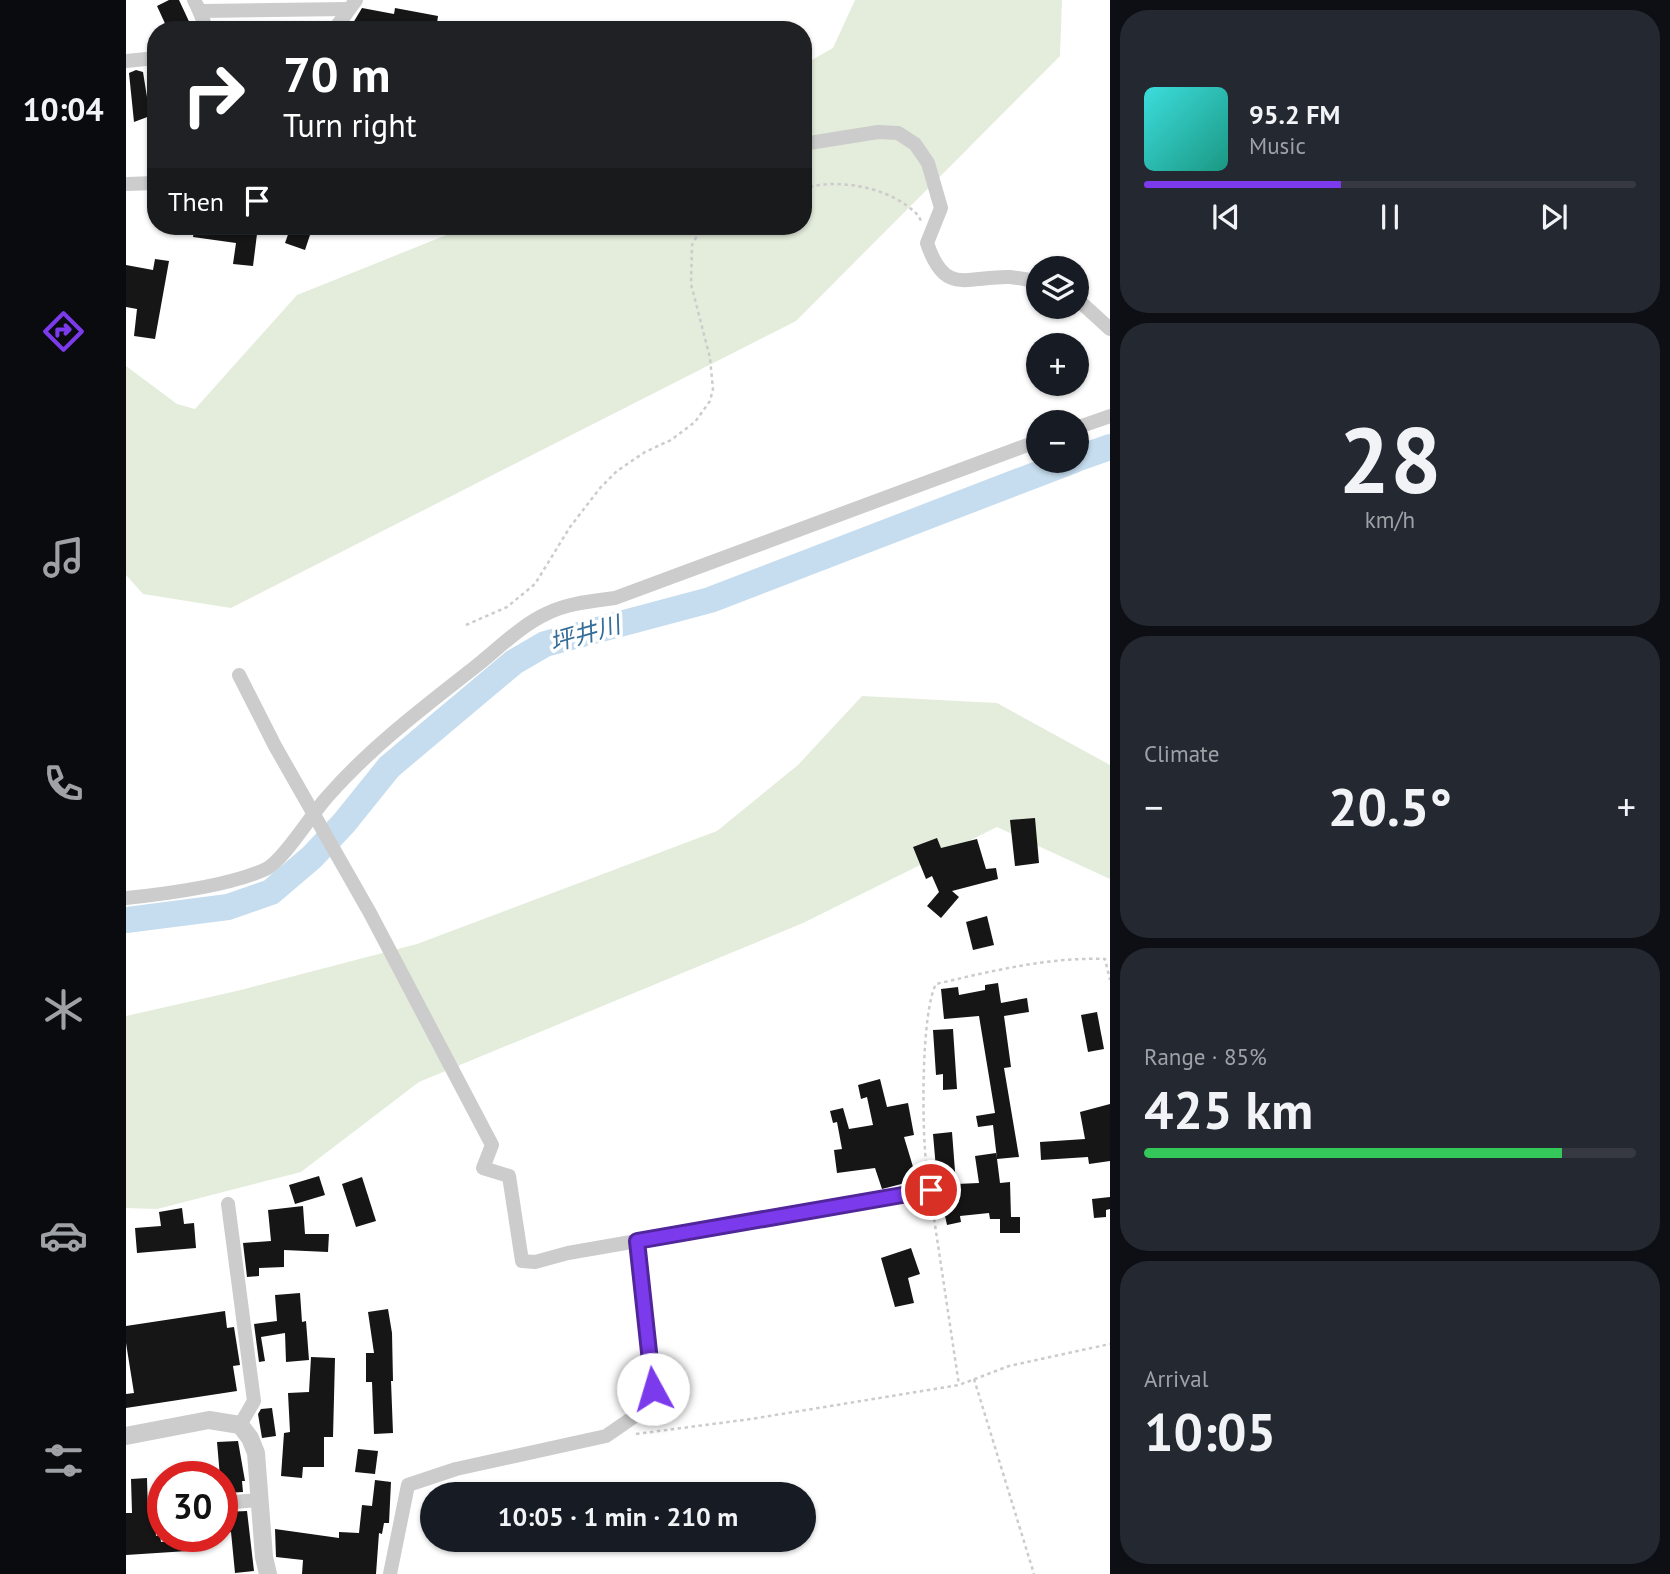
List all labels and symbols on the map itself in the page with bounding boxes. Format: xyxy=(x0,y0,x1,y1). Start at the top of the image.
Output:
water label: 坪井川 xyxy=(546,608,627,658)
pin xyxy=(901,1160,961,1220)
position arrow xyxy=(616,1352,690,1426)
speed limit sign: 30 xyxy=(147,1461,238,1552)

